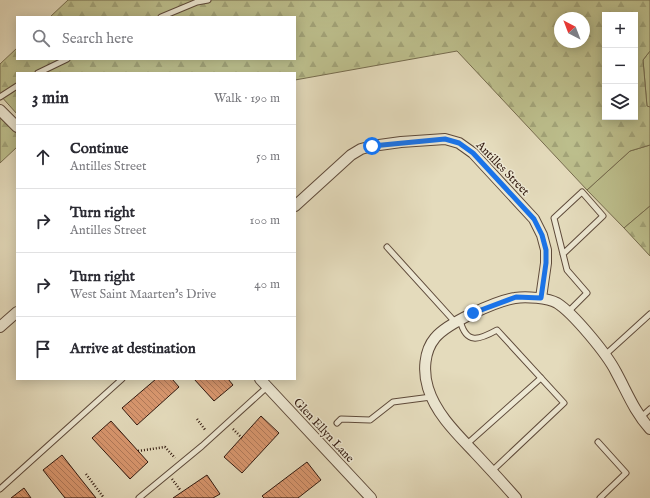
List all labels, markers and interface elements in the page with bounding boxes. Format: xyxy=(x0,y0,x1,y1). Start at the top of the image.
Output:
north arrow xyxy=(554,12,590,48)
map controls xyxy=(602,12,638,120)
button: + xyxy=(602,12,638,48)
search box xyxy=(16,16,296,60)
icon: search xyxy=(30,27,52,49)
text: Search here xyxy=(62,29,133,48)
button: − xyxy=(602,48,638,84)
button: layers xyxy=(602,84,638,120)
text: 3 min xyxy=(32,88,69,109)
text: Walk · 190 m xyxy=(214,90,280,107)
route start xyxy=(363,137,381,155)
street label: Antilles Street xyxy=(472,137,533,199)
text: Continue xyxy=(70,139,128,158)
icon: ahead xyxy=(32,146,54,168)
text: 50 m xyxy=(256,148,280,165)
text: Antilles Street xyxy=(70,158,146,175)
text: Turn right xyxy=(70,203,135,222)
icon: right xyxy=(32,210,54,232)
text: 100 m xyxy=(250,212,280,229)
text: Antilles Street xyxy=(70,222,146,239)
text: Turn right xyxy=(70,267,135,286)
icon: right xyxy=(32,274,54,296)
text: 40 m xyxy=(254,276,280,293)
text: West Saint Maarten's Drive xyxy=(70,286,216,303)
route end xyxy=(464,304,482,322)
icon: arrive xyxy=(32,338,54,360)
text: Arrive at destination xyxy=(70,339,196,358)
street label: Glen Ellyn Lane xyxy=(290,395,358,466)

